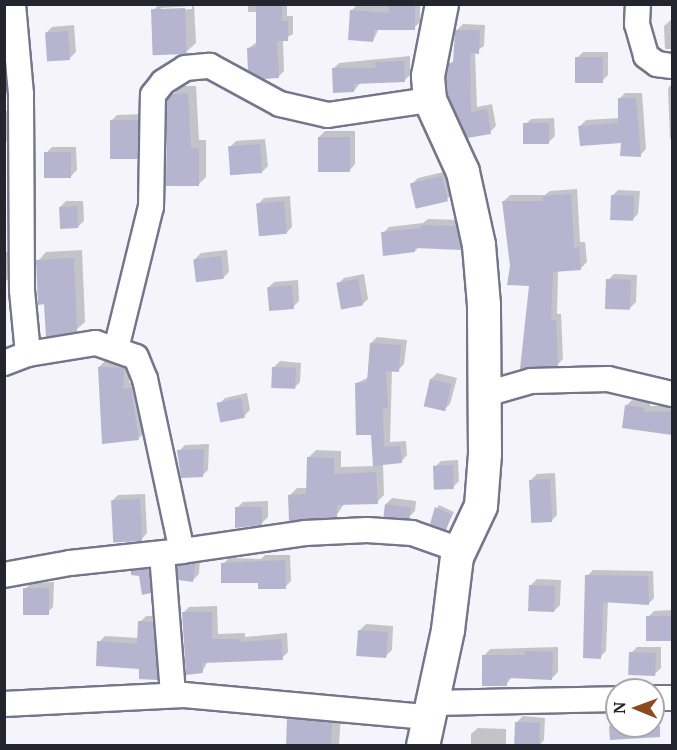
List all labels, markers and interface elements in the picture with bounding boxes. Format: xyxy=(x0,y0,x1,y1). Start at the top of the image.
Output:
north arrow xyxy=(605,678,665,738)
text: N xyxy=(608,701,630,714)

